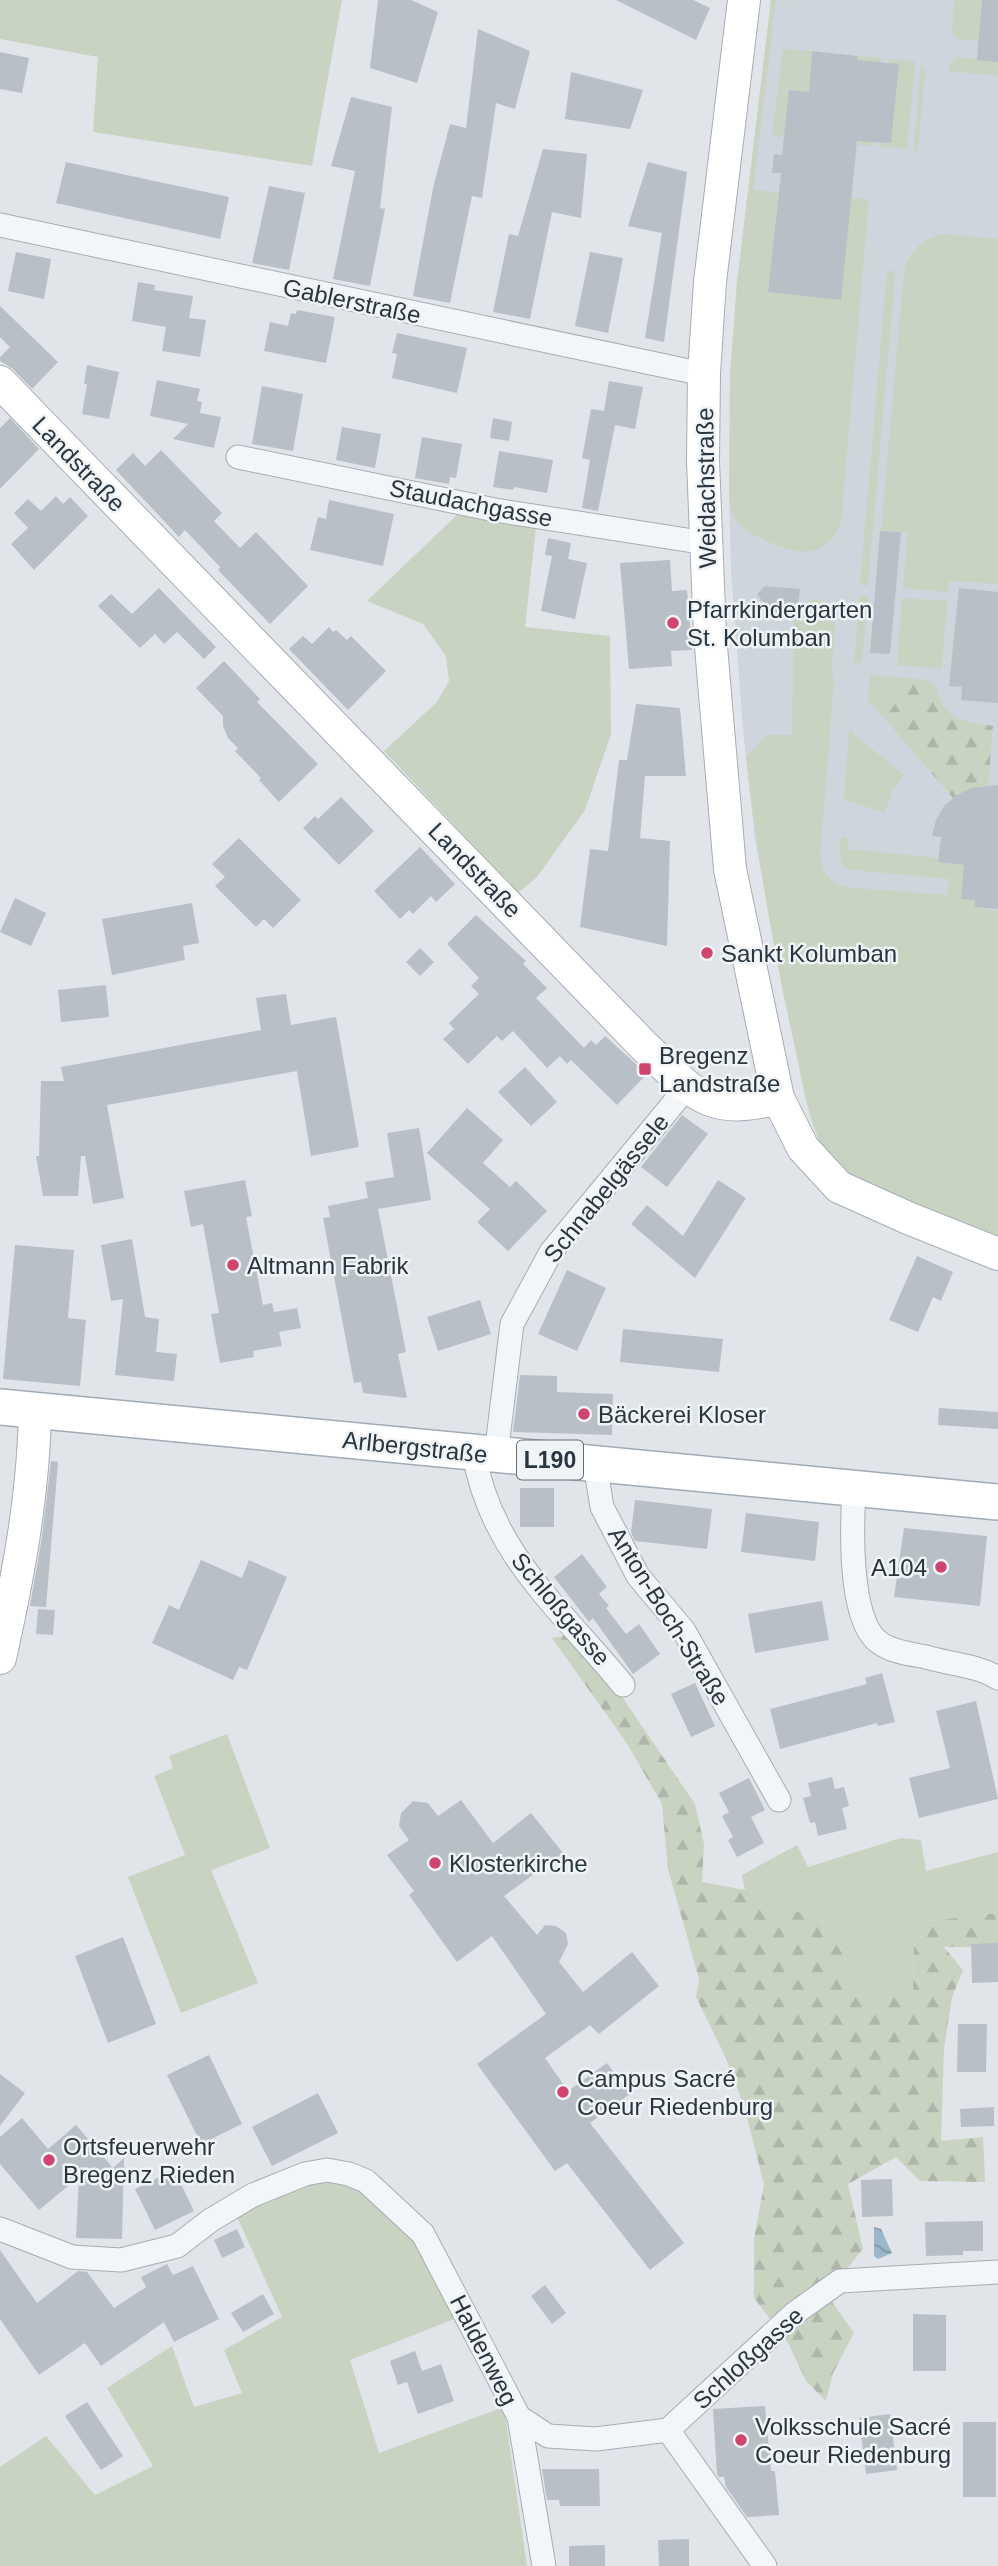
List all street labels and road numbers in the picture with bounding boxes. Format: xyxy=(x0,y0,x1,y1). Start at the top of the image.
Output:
street label: Gablerstraße xyxy=(281,273,423,329)
street label: Weidachstraße xyxy=(691,407,721,569)
street label: Landstraße xyxy=(27,411,131,517)
street label: Staudachgasse xyxy=(387,474,555,532)
street label: Landstraße xyxy=(423,817,527,923)
street label: Schnabelgässele xyxy=(538,1108,674,1268)
street label: Arlbergstraße xyxy=(341,1426,489,1468)
road number: L190 xyxy=(517,1441,583,1480)
street label: Anton-Boch-Straße xyxy=(603,1522,735,1710)
street label: Schloßgasse xyxy=(506,1547,616,1671)
street label: Haldenweg xyxy=(445,2290,523,2410)
street label: Schloßgasse xyxy=(687,2302,809,2414)

